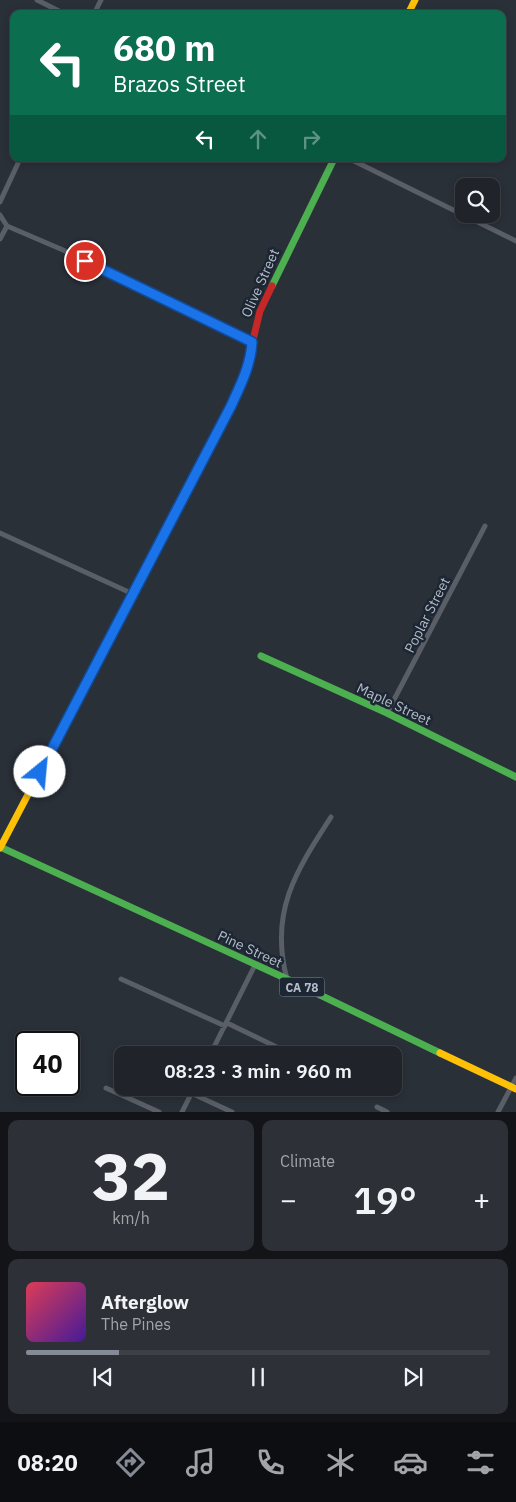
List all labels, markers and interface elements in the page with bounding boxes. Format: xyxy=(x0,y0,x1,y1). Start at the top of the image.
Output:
text: 680 m xyxy=(113,25,216,71)
icon: left xyxy=(30,30,95,95)
text: Brazos Street xyxy=(113,69,246,98)
icon: left xyxy=(191,125,219,153)
icon: ahead xyxy=(244,125,272,153)
icon: right xyxy=(297,125,325,153)
map controls xyxy=(455,178,500,223)
button: search xyxy=(455,178,500,223)
pin xyxy=(64,240,106,282)
street label: Olive Street xyxy=(237,246,283,320)
icon: arrive xyxy=(71,247,99,275)
street label: Poplar Street xyxy=(400,574,454,656)
street label: Maple Street xyxy=(354,679,434,729)
position arrow xyxy=(13,745,65,797)
street label: Pine Street xyxy=(215,926,285,972)
road number: CA 78 xyxy=(280,978,324,996)
speed limit sign: 40 xyxy=(15,1031,80,1096)
text: 08:23 · 3 min · 960 m xyxy=(164,1059,352,1083)
text: 32 xyxy=(92,1133,170,1218)
text: Climate xyxy=(280,1151,335,1171)
text: 19° xyxy=(353,1175,417,1224)
text: − xyxy=(280,1181,297,1218)
text: + xyxy=(473,1181,490,1218)
text: km/h xyxy=(112,1208,150,1228)
text: Afterglow xyxy=(101,1290,189,1314)
text: The Pines xyxy=(101,1314,171,1334)
icon: previous xyxy=(89,1363,117,1391)
icon: pause xyxy=(244,1363,272,1391)
icon: next xyxy=(399,1363,427,1391)
icon: directions xyxy=(113,1445,148,1480)
icon: music xyxy=(183,1445,218,1480)
icon: phone xyxy=(253,1445,288,1480)
icon: climate xyxy=(323,1445,358,1480)
icon: car xyxy=(393,1445,428,1480)
icon: filters xyxy=(463,1445,498,1480)
text: 08:20 xyxy=(18,1448,78,1477)

